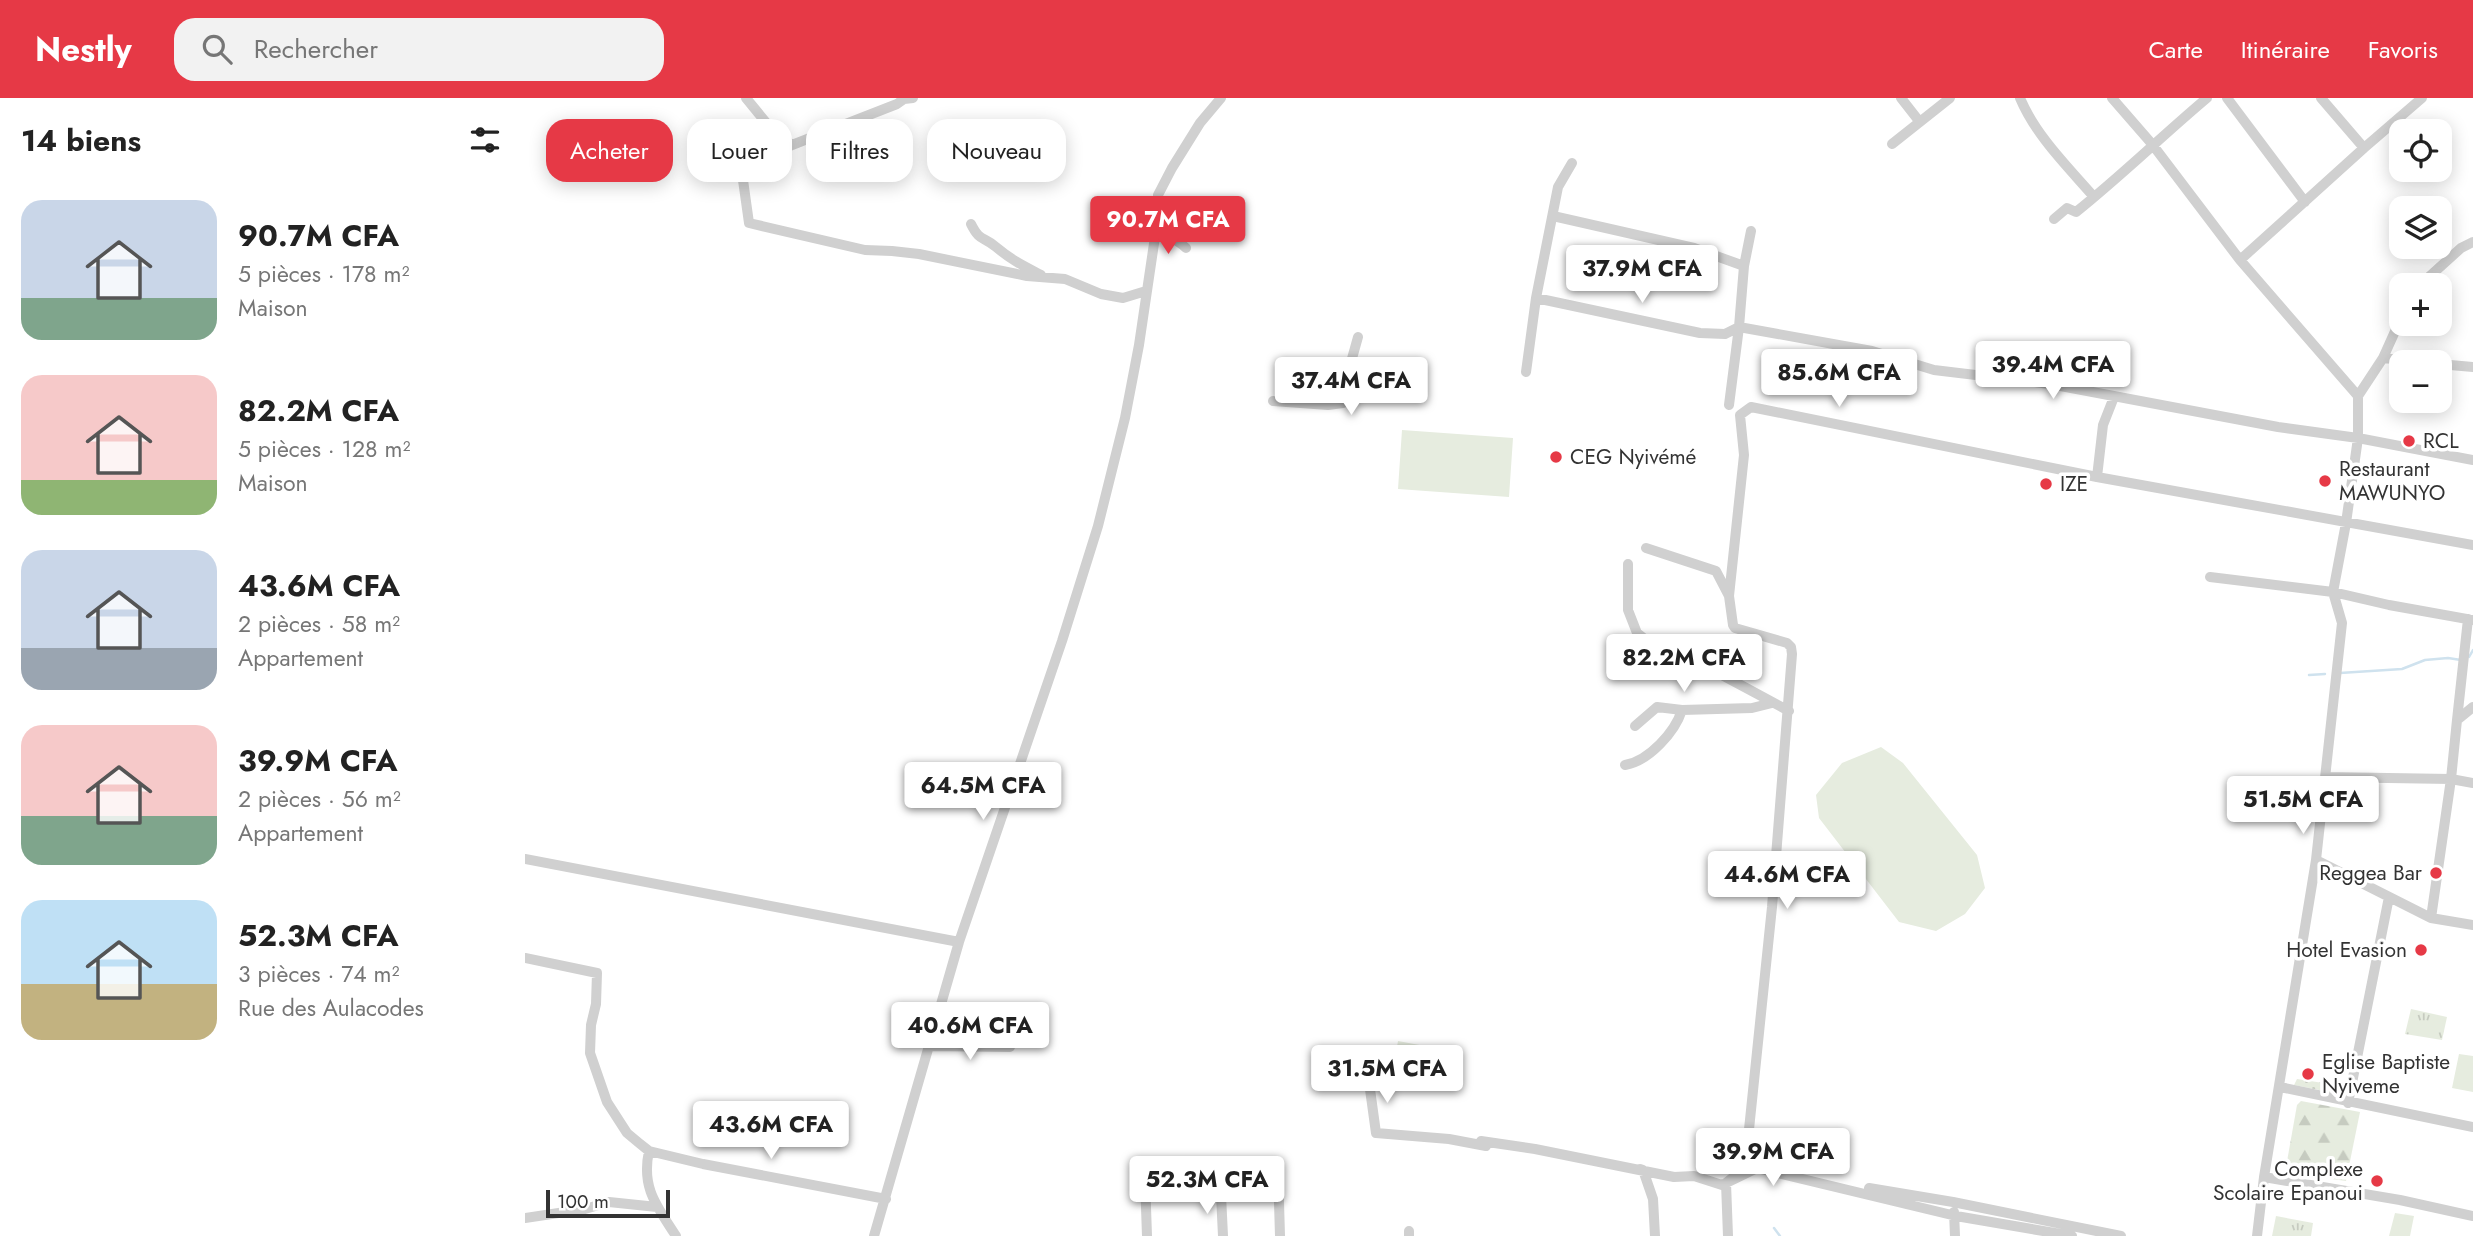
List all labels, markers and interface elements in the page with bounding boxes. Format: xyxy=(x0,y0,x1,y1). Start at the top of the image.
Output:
search box xyxy=(174,18,664,81)
text: Nestly xyxy=(35,26,132,73)
icon: search xyxy=(198,30,236,68)
text: Rechercher xyxy=(254,30,378,68)
text: Carte xyxy=(2148,32,2203,67)
text: Itinéraire xyxy=(2241,32,2330,67)
text: Favoris xyxy=(2368,32,2438,67)
text: 14 biens xyxy=(21,119,141,162)
chip: Acheter xyxy=(546,119,673,182)
chip: Louer xyxy=(687,119,792,182)
chip: Filtres xyxy=(806,119,913,182)
chip: Nouveau xyxy=(927,119,1066,182)
map controls xyxy=(2389,119,2452,413)
button: locate xyxy=(2389,119,2452,182)
icon: filters xyxy=(466,121,504,159)
button: layers xyxy=(2389,196,2452,259)
pin: 90.7M CFA xyxy=(1088,197,1248,256)
text: 90.7M CFA xyxy=(1106,202,1230,236)
text: 90.7M CFA xyxy=(238,214,399,257)
icon: home xyxy=(77,228,161,312)
pin: 37.9M CFA xyxy=(1562,246,1722,305)
text: 37.9M CFA xyxy=(1582,251,1702,285)
text: 5 pièces · 178 m² xyxy=(238,257,409,291)
button: + xyxy=(2389,273,2452,336)
text: Maison xyxy=(238,291,308,325)
pin: 39.4M CFA xyxy=(1973,342,2133,401)
text: 39.4M CFA xyxy=(1991,347,2115,381)
pin: 85.6M CFA xyxy=(1759,350,1919,409)
button: − xyxy=(2389,350,2452,413)
text: 85.6M CFA xyxy=(1777,355,1901,389)
pin: 37.4M CFA xyxy=(1271,358,1431,417)
text: 37.4M CFA xyxy=(1291,363,1411,397)
text: 82.2M CFA xyxy=(238,389,399,432)
icon: home xyxy=(77,403,161,487)
place label: RCL xyxy=(2423,426,2459,456)
text: 5 pièces · 128 m² xyxy=(238,432,410,466)
marker: RCL xyxy=(2401,433,2417,449)
place label: CEG Nyivémé xyxy=(1570,442,1697,472)
marker: CEG Nyivémé xyxy=(1548,449,1564,465)
place label: Restaurant MAWUNYO xyxy=(2339,454,2445,508)
text: Maison xyxy=(238,466,308,500)
place label: IZE xyxy=(2060,469,2088,499)
marker: Restaurant MAWUNYO xyxy=(2317,473,2333,489)
marker: IZE xyxy=(2038,476,2054,492)
text: 43.6M CFA xyxy=(238,564,400,607)
icon: home xyxy=(77,578,161,662)
text: 2 pièces · 58 m² xyxy=(238,607,400,641)
pin: 82.2M CFA xyxy=(1604,634,1764,694)
text: 82.2M CFA xyxy=(1622,640,1746,674)
text: Appartement xyxy=(238,641,363,675)
text: 39.9M CFA xyxy=(238,739,398,782)
icon: home xyxy=(77,753,161,837)
pin: 64.5M CFA xyxy=(903,762,1063,822)
text: 64.5M CFA xyxy=(920,768,1046,802)
pin: 51.5M CFA xyxy=(2223,776,2383,836)
text: 2 pièces · 56 m² xyxy=(238,782,401,816)
text: 51.5M CFA xyxy=(2243,782,2363,816)
text: Appartement xyxy=(238,816,363,850)
pin: 44.6M CFA xyxy=(1707,852,1867,911)
text: 44.6M CFA xyxy=(1724,857,1850,891)
place label: Reggea Bar xyxy=(2319,858,2423,888)
marker: Reggea Bar xyxy=(2428,865,2444,881)
text: 52.3M CFA xyxy=(238,914,399,957)
icon: home xyxy=(77,928,161,1012)
place label: Hotel Evasion xyxy=(2286,935,2407,965)
marker: Hotel Evasion xyxy=(2413,942,2429,958)
text: 3 pièces · 74 m² xyxy=(238,957,399,991)
text: Rue des Aulacodes xyxy=(238,991,424,1025)
pin: 40.6M CFA xyxy=(890,1002,1050,1062)
text: 40.6M CFA xyxy=(907,1008,1033,1042)
pin: 31.5M CFA xyxy=(1307,1046,1467,1105)
place label: Eglise Baptiste Nyiveme xyxy=(2322,1047,2450,1101)
text: 31.5M CFA xyxy=(1327,1051,1447,1085)
marker: Eglise Baptiste Nyiveme xyxy=(2300,1066,2316,1082)
pin: 43.6M CFA xyxy=(691,1102,851,1161)
text: 43.6M CFA xyxy=(709,1107,833,1141)
pin: 39.9M CFA xyxy=(1693,1128,1853,1188)
text: 39.9M CFA xyxy=(1712,1134,1834,1168)
place label: Complexe Scolaire Epanoui xyxy=(2213,1154,2363,1208)
pin: 52.3M CFA xyxy=(1127,1156,1287,1216)
text: 52.3M CFA xyxy=(1145,1162,1269,1196)
marker: Complexe Scolaire Epanoui xyxy=(2369,1173,2385,1189)
scale bar xyxy=(546,1187,670,1219)
text: 100 m xyxy=(557,1188,609,1215)

